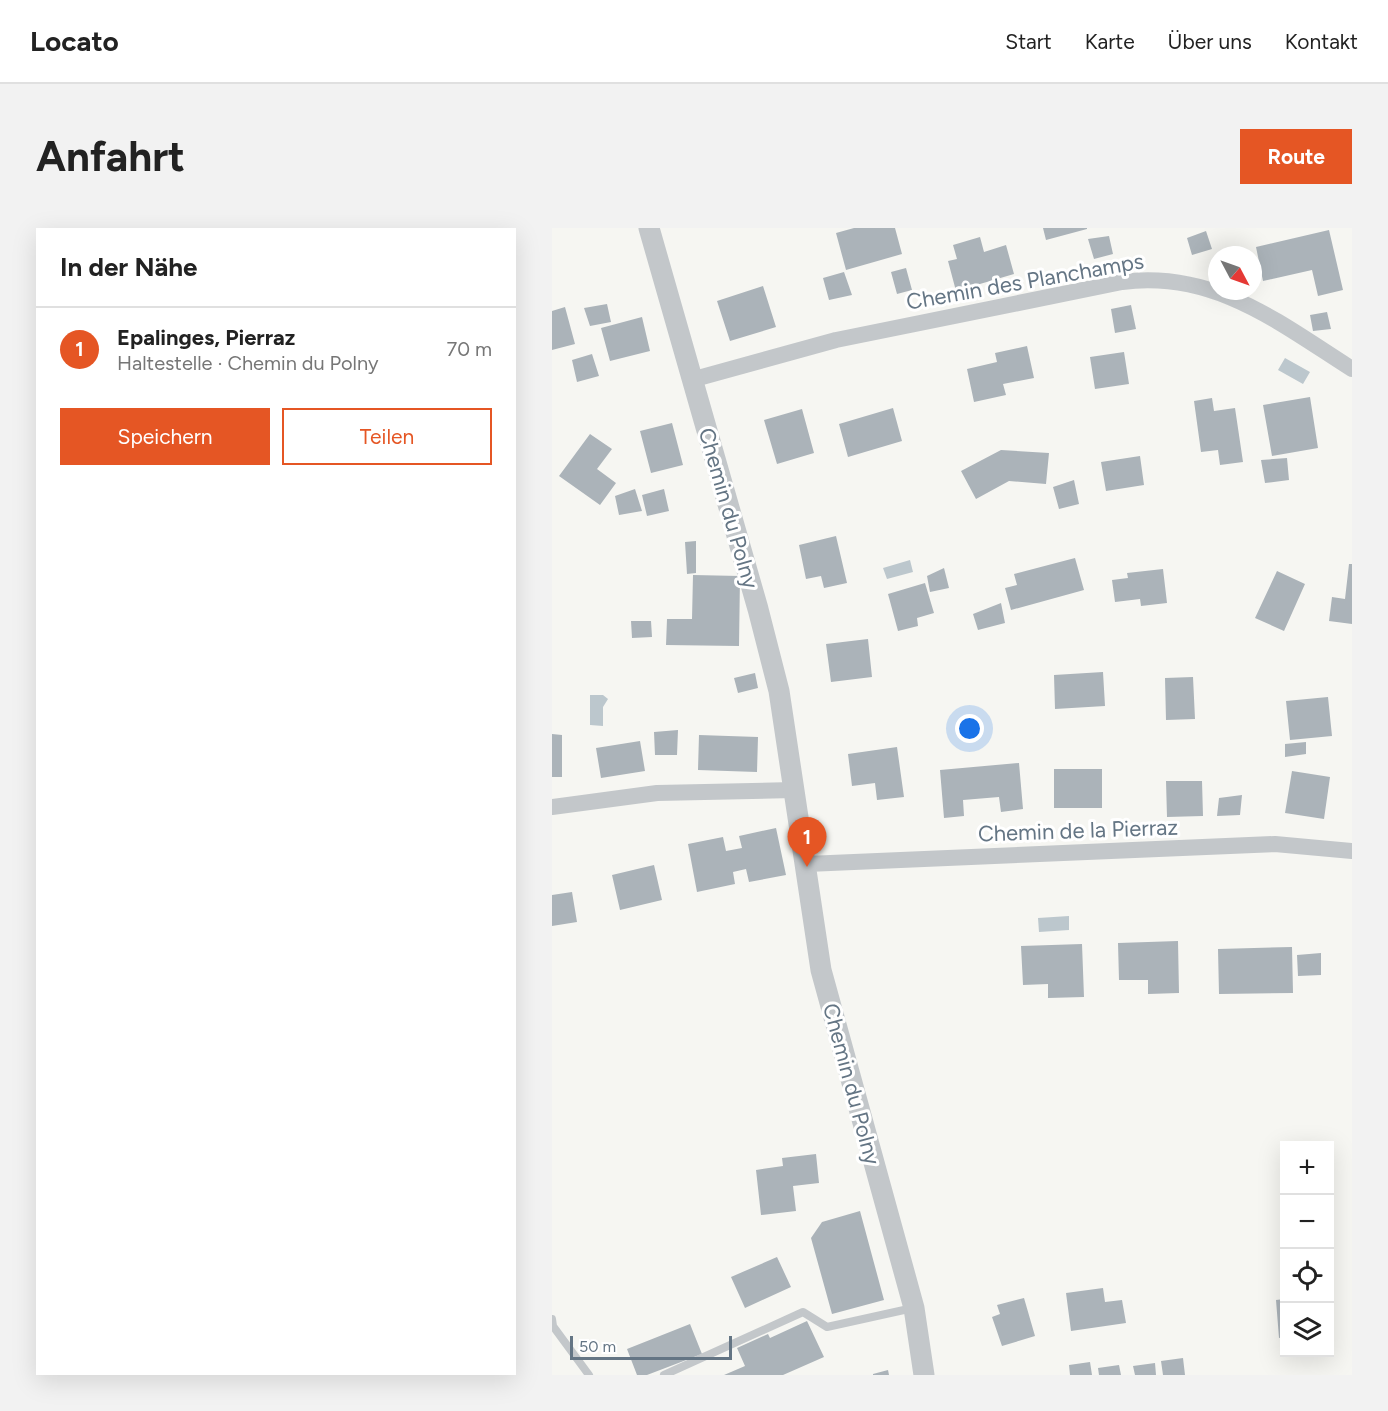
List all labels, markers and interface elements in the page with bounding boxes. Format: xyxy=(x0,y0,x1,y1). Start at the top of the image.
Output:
text: Locato xyxy=(30,24,119,58)
text: Start xyxy=(1005,29,1052,54)
text: Karte xyxy=(1085,29,1135,54)
text: Über uns xyxy=(1168,29,1252,54)
text: Kontakt xyxy=(1285,29,1358,54)
button: Route xyxy=(1240,129,1352,184)
text: Anfahrt xyxy=(36,131,185,182)
north arrow xyxy=(1208,246,1262,300)
street label: Chemin des Planchamps xyxy=(904,247,1146,316)
text: In der Nähe xyxy=(60,251,197,283)
text: Epalinges, Pierraz xyxy=(117,324,295,351)
text: 1 xyxy=(75,337,84,361)
text: 70 m xyxy=(446,337,492,361)
text: Haltestelle · Chemin du Polny xyxy=(117,351,378,375)
button: Speichern xyxy=(60,408,270,465)
button: Teilen xyxy=(282,408,492,465)
street label: Chemin du Polny xyxy=(693,425,765,592)
your location xyxy=(955,714,984,743)
street label: Chemin de la Pierraz xyxy=(977,814,1179,847)
pin: 1 xyxy=(788,818,826,867)
street label: Chemin du Polny xyxy=(817,1000,886,1168)
map controls xyxy=(1280,1141,1334,1357)
button: + xyxy=(1280,1141,1334,1195)
button: − xyxy=(1280,1195,1334,1249)
button: locate xyxy=(1280,1249,1334,1303)
button: layers xyxy=(1280,1303,1334,1357)
scale bar xyxy=(570,1333,732,1360)
text: 50 m xyxy=(579,1337,616,1356)

